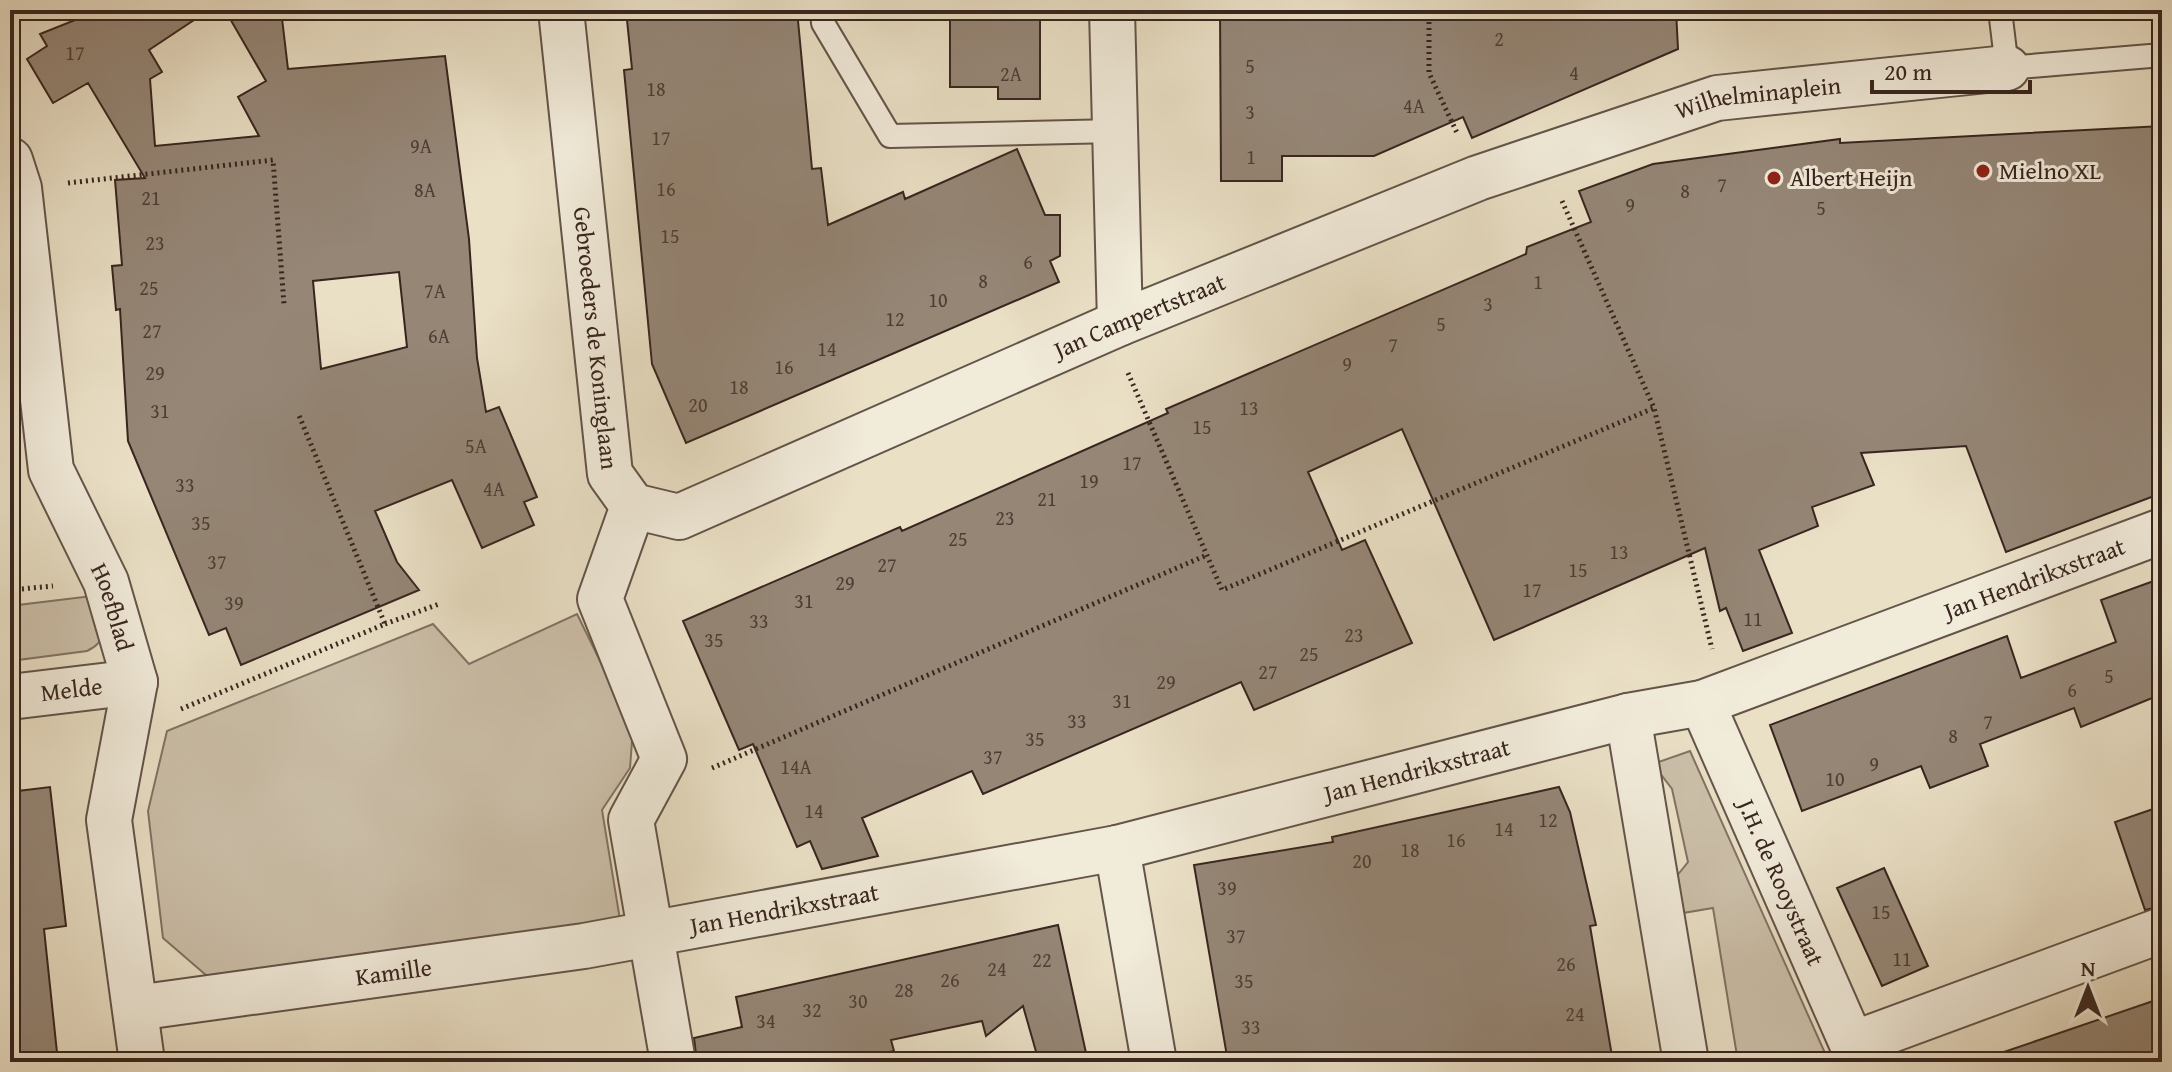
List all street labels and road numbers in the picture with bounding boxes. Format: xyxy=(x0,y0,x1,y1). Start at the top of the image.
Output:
street label: Wilhelminaplein xyxy=(1670,67,1843,128)
street label: Gebroeders de Koninglaan xyxy=(565,205,627,472)
street label: Jan Campertstraat xyxy=(1045,264,1231,368)
street label: Jan Hendrikxstraat xyxy=(1936,528,2130,629)
street label: Hoefblad xyxy=(82,557,143,655)
street label: Melde xyxy=(39,668,104,710)
street label: Jan Hendrikxstraat xyxy=(1317,729,1514,812)
street label: J.H. de Rooystraat xyxy=(1728,791,1834,972)
street label: Jan Hendrikxstraat xyxy=(684,874,882,944)
street label: Kamille xyxy=(353,949,434,994)

